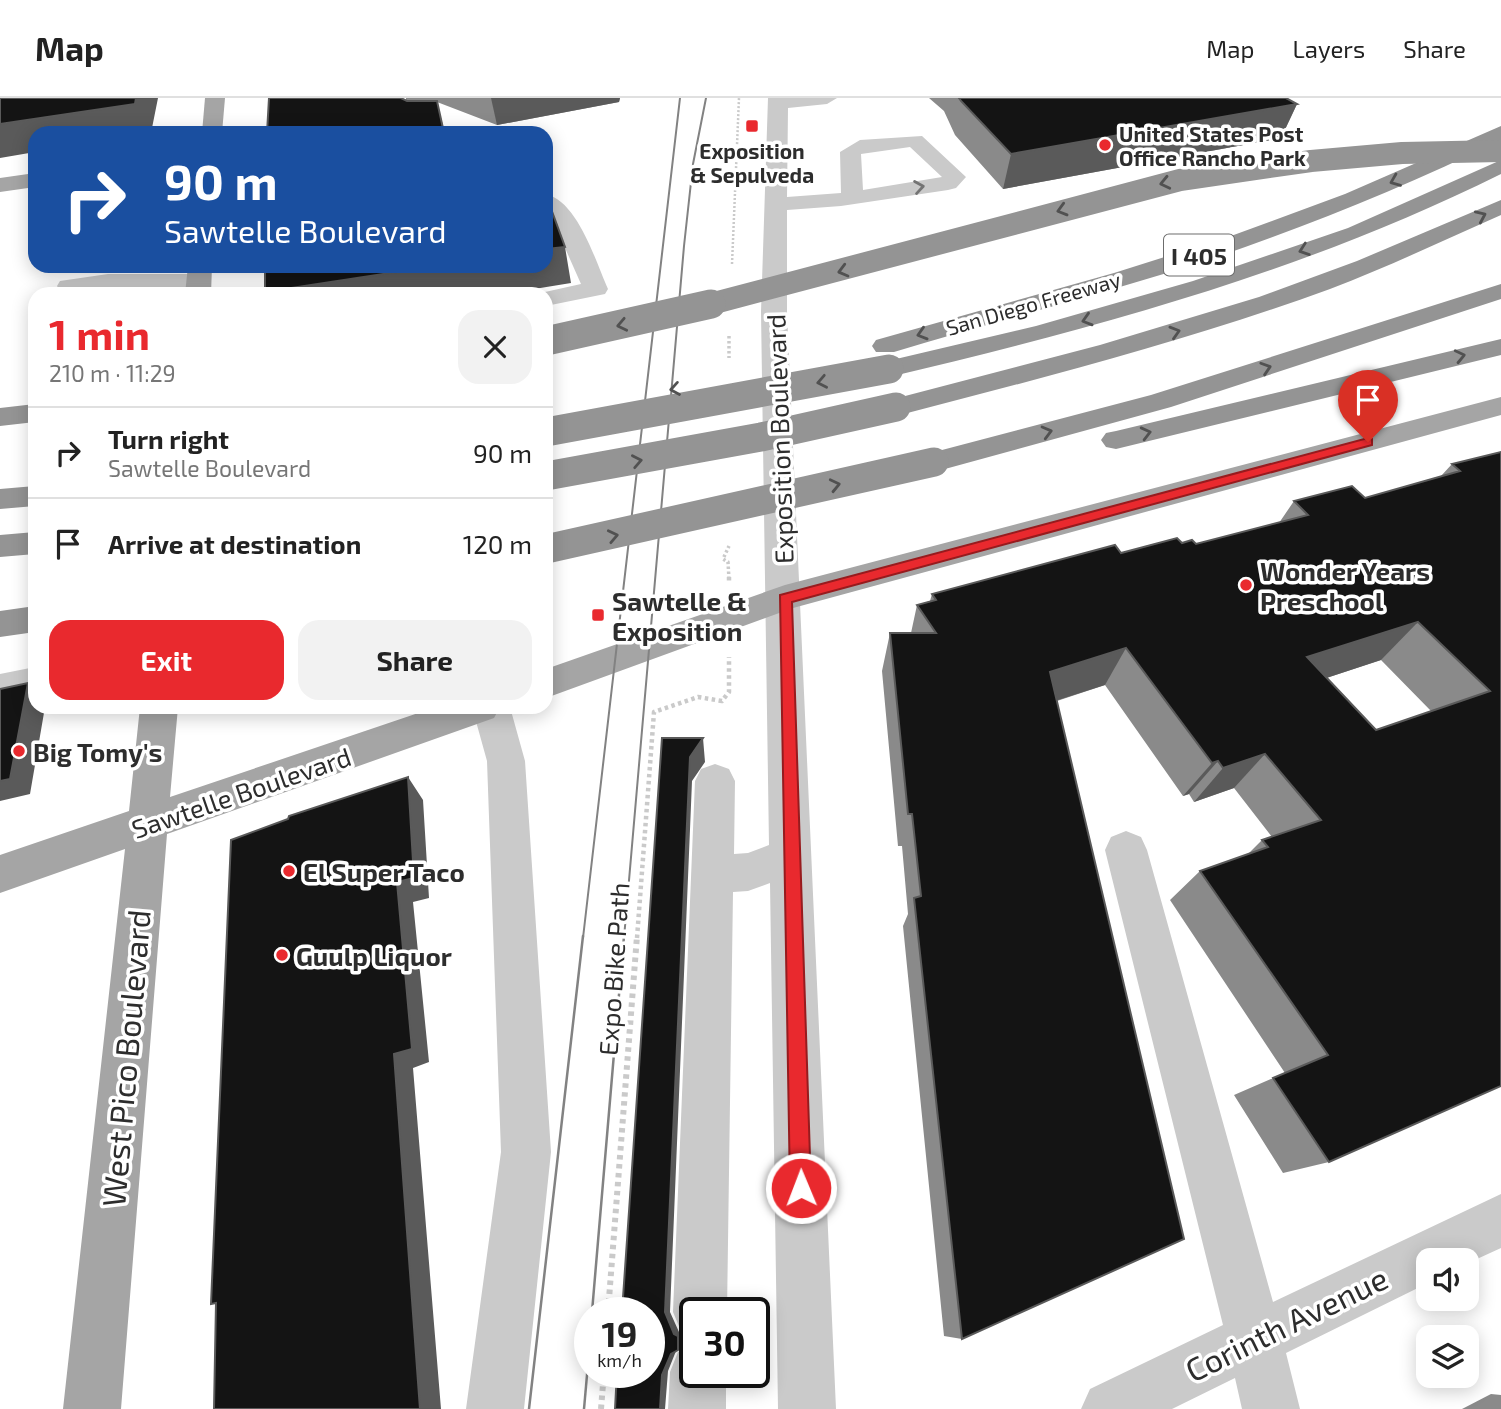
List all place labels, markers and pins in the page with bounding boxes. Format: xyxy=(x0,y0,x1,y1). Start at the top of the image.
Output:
marker: Exposition & Sepulveda xyxy=(744,118,760,134)
place label: United States Post Office Rancho Park xyxy=(1119,121,1306,170)
marker: United States Post Office Rancho Park xyxy=(1097,137,1113,153)
place label: Exposition & Sepulveda xyxy=(690,138,814,187)
pin xyxy=(1338,370,1398,442)
place label: Wonder Years Preschool xyxy=(1260,555,1430,616)
marker: Wonder Years Preschool xyxy=(1238,577,1254,593)
place label: Sawtelle & Exposition xyxy=(612,585,747,646)
marker: Sawtelle & Exposition xyxy=(590,607,606,623)
place label: Big Tomy's xyxy=(33,736,162,768)
marker: Big Tomy's xyxy=(11,743,27,759)
place label: El Super Taco xyxy=(303,856,465,887)
marker: El Super Taco xyxy=(281,863,297,879)
place label: Guulp Liquor xyxy=(296,940,452,971)
marker: Guulp Liquor xyxy=(274,947,290,963)

